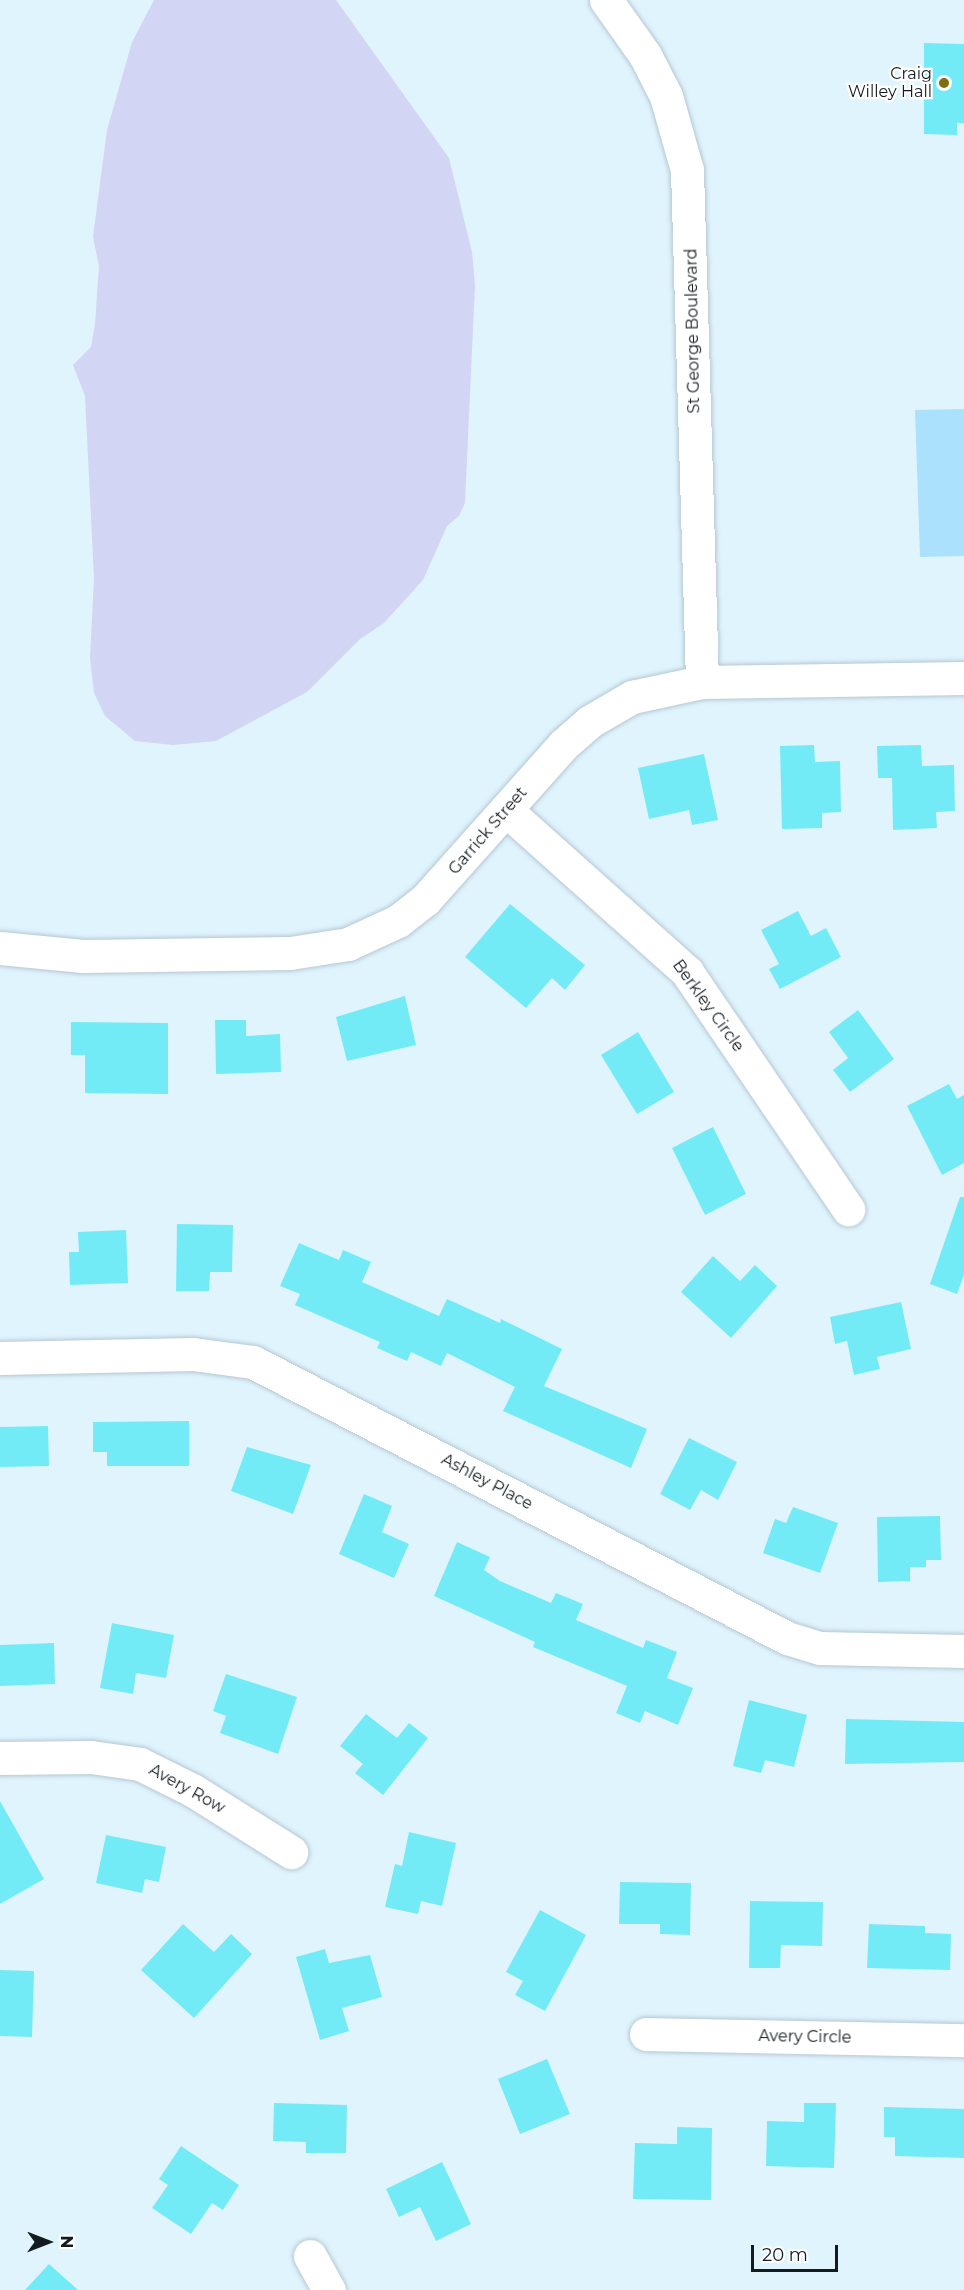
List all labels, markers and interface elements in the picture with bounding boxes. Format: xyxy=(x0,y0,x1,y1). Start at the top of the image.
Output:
place label: Craig Willey Hall xyxy=(848,64,932,102)
marker: Craig Willey Hall xyxy=(937,76,951,90)
street label: St George Boulevard xyxy=(682,248,704,414)
street label: Garrick Street xyxy=(445,783,531,879)
street label: Berkley Circle xyxy=(668,956,748,1056)
street label: Ashley Place xyxy=(438,1450,536,1514)
street label: Avery Row xyxy=(146,1760,228,1818)
street label: Avery Circle xyxy=(758,2027,852,2047)
north arrow xyxy=(18,2212,78,2272)
scale bar xyxy=(754,2233,841,2271)
text: N xyxy=(57,2236,76,2248)
text: 20 m xyxy=(762,2244,808,2266)

